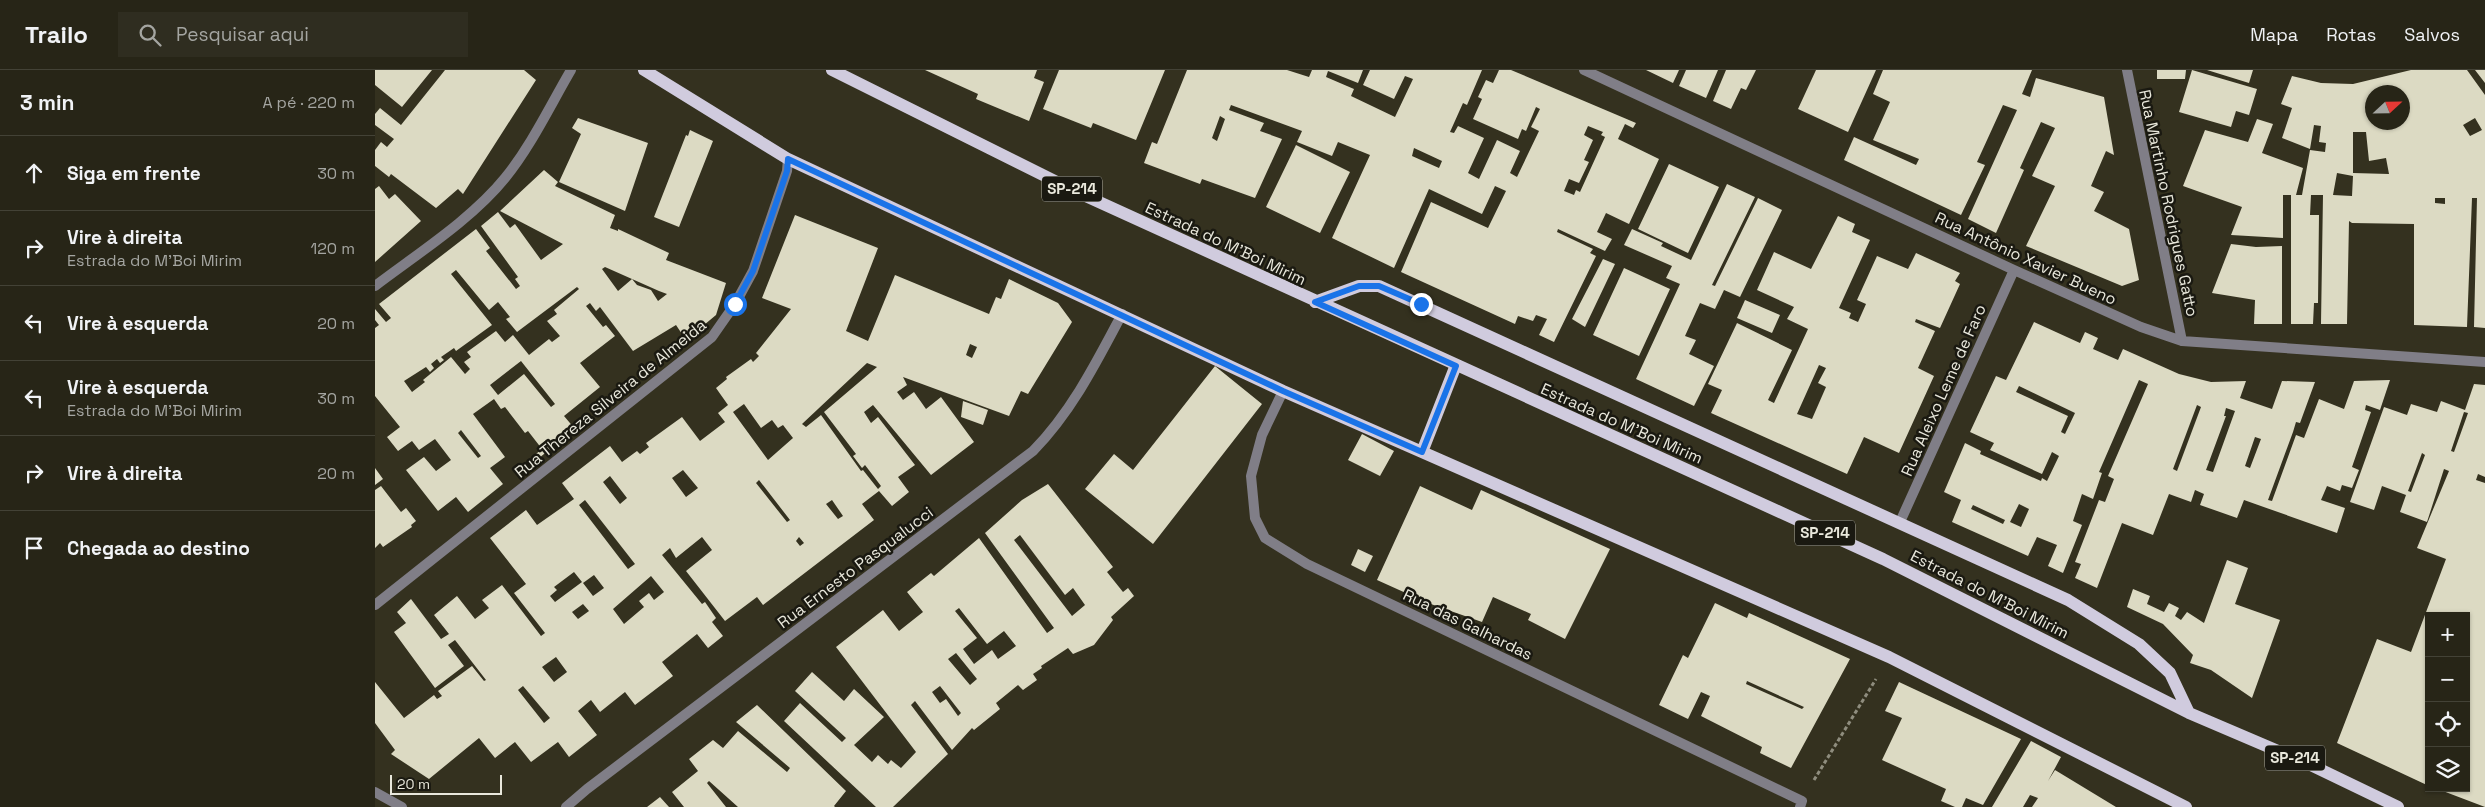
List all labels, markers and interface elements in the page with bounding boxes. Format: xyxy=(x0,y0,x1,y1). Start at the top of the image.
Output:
search box xyxy=(118,12,468,57)
text: Trailo xyxy=(25,19,88,50)
icon: search xyxy=(136,21,164,49)
text: Pesquisar aqui xyxy=(176,22,309,47)
text: Mapa xyxy=(2250,23,2298,46)
text: Rotas xyxy=(2326,23,2376,46)
text: Salvos xyxy=(2404,23,2460,46)
north arrow xyxy=(2365,85,2410,130)
street label: Rua Martinho Rodrigues Gatto xyxy=(2134,88,2203,319)
text: 3 min xyxy=(20,89,75,116)
text: A pé · 220 m xyxy=(263,92,355,113)
icon: ahead xyxy=(20,159,48,187)
text: Siga em frente xyxy=(67,161,201,186)
text: 30 m xyxy=(317,163,355,184)
road number: SP-214 xyxy=(1042,176,1102,202)
street label: Estrada do M'Boi Mirim xyxy=(1142,197,1310,290)
street label: Rua Antônio Xavier Bueno xyxy=(1932,207,2120,310)
text: Vire à direita xyxy=(67,225,183,250)
icon: right xyxy=(20,234,48,262)
text: 120 m xyxy=(311,238,355,259)
text: Estrada do M'Boi Mirim xyxy=(67,250,242,271)
route start xyxy=(724,293,747,316)
route end xyxy=(1410,293,1433,316)
street label: Rua Aleixo Leme de Faro xyxy=(1896,301,1991,479)
icon: left xyxy=(20,309,48,337)
text: Vire à esquerda xyxy=(67,311,209,336)
text: 20 m xyxy=(317,313,355,334)
street label: Rua Thereza Silveira de Almeida xyxy=(510,314,710,482)
text: Vire à esquerda xyxy=(67,375,209,400)
street label: Estrada do M'Boi Mirim xyxy=(1538,378,1706,469)
icon: left xyxy=(20,384,48,412)
text: 30 m xyxy=(317,388,355,409)
text: Estrada do M'Boi Mirim xyxy=(67,400,242,421)
icon: right xyxy=(20,459,48,487)
text: Vire à direita xyxy=(67,461,183,486)
text: 20 m xyxy=(317,463,355,484)
street label: Rua Ernesto Pasqualucci xyxy=(773,502,937,633)
road number: SP-214 xyxy=(1795,520,1855,546)
icon: arrive xyxy=(20,534,48,562)
text: Chegada ao destino xyxy=(67,536,250,561)
street label: Estrada do M'Boi Mirim xyxy=(1907,545,2073,644)
street label: Rua das Galhardas xyxy=(1400,584,1536,665)
map controls xyxy=(2425,612,2470,792)
button: + xyxy=(2425,612,2470,657)
button: − xyxy=(2425,657,2470,702)
button: locate xyxy=(2425,702,2470,747)
road number: SP-214 xyxy=(2265,746,2325,770)
button: layers xyxy=(2425,747,2470,792)
scale bar xyxy=(390,772,503,795)
text: 20 m xyxy=(397,775,430,793)

